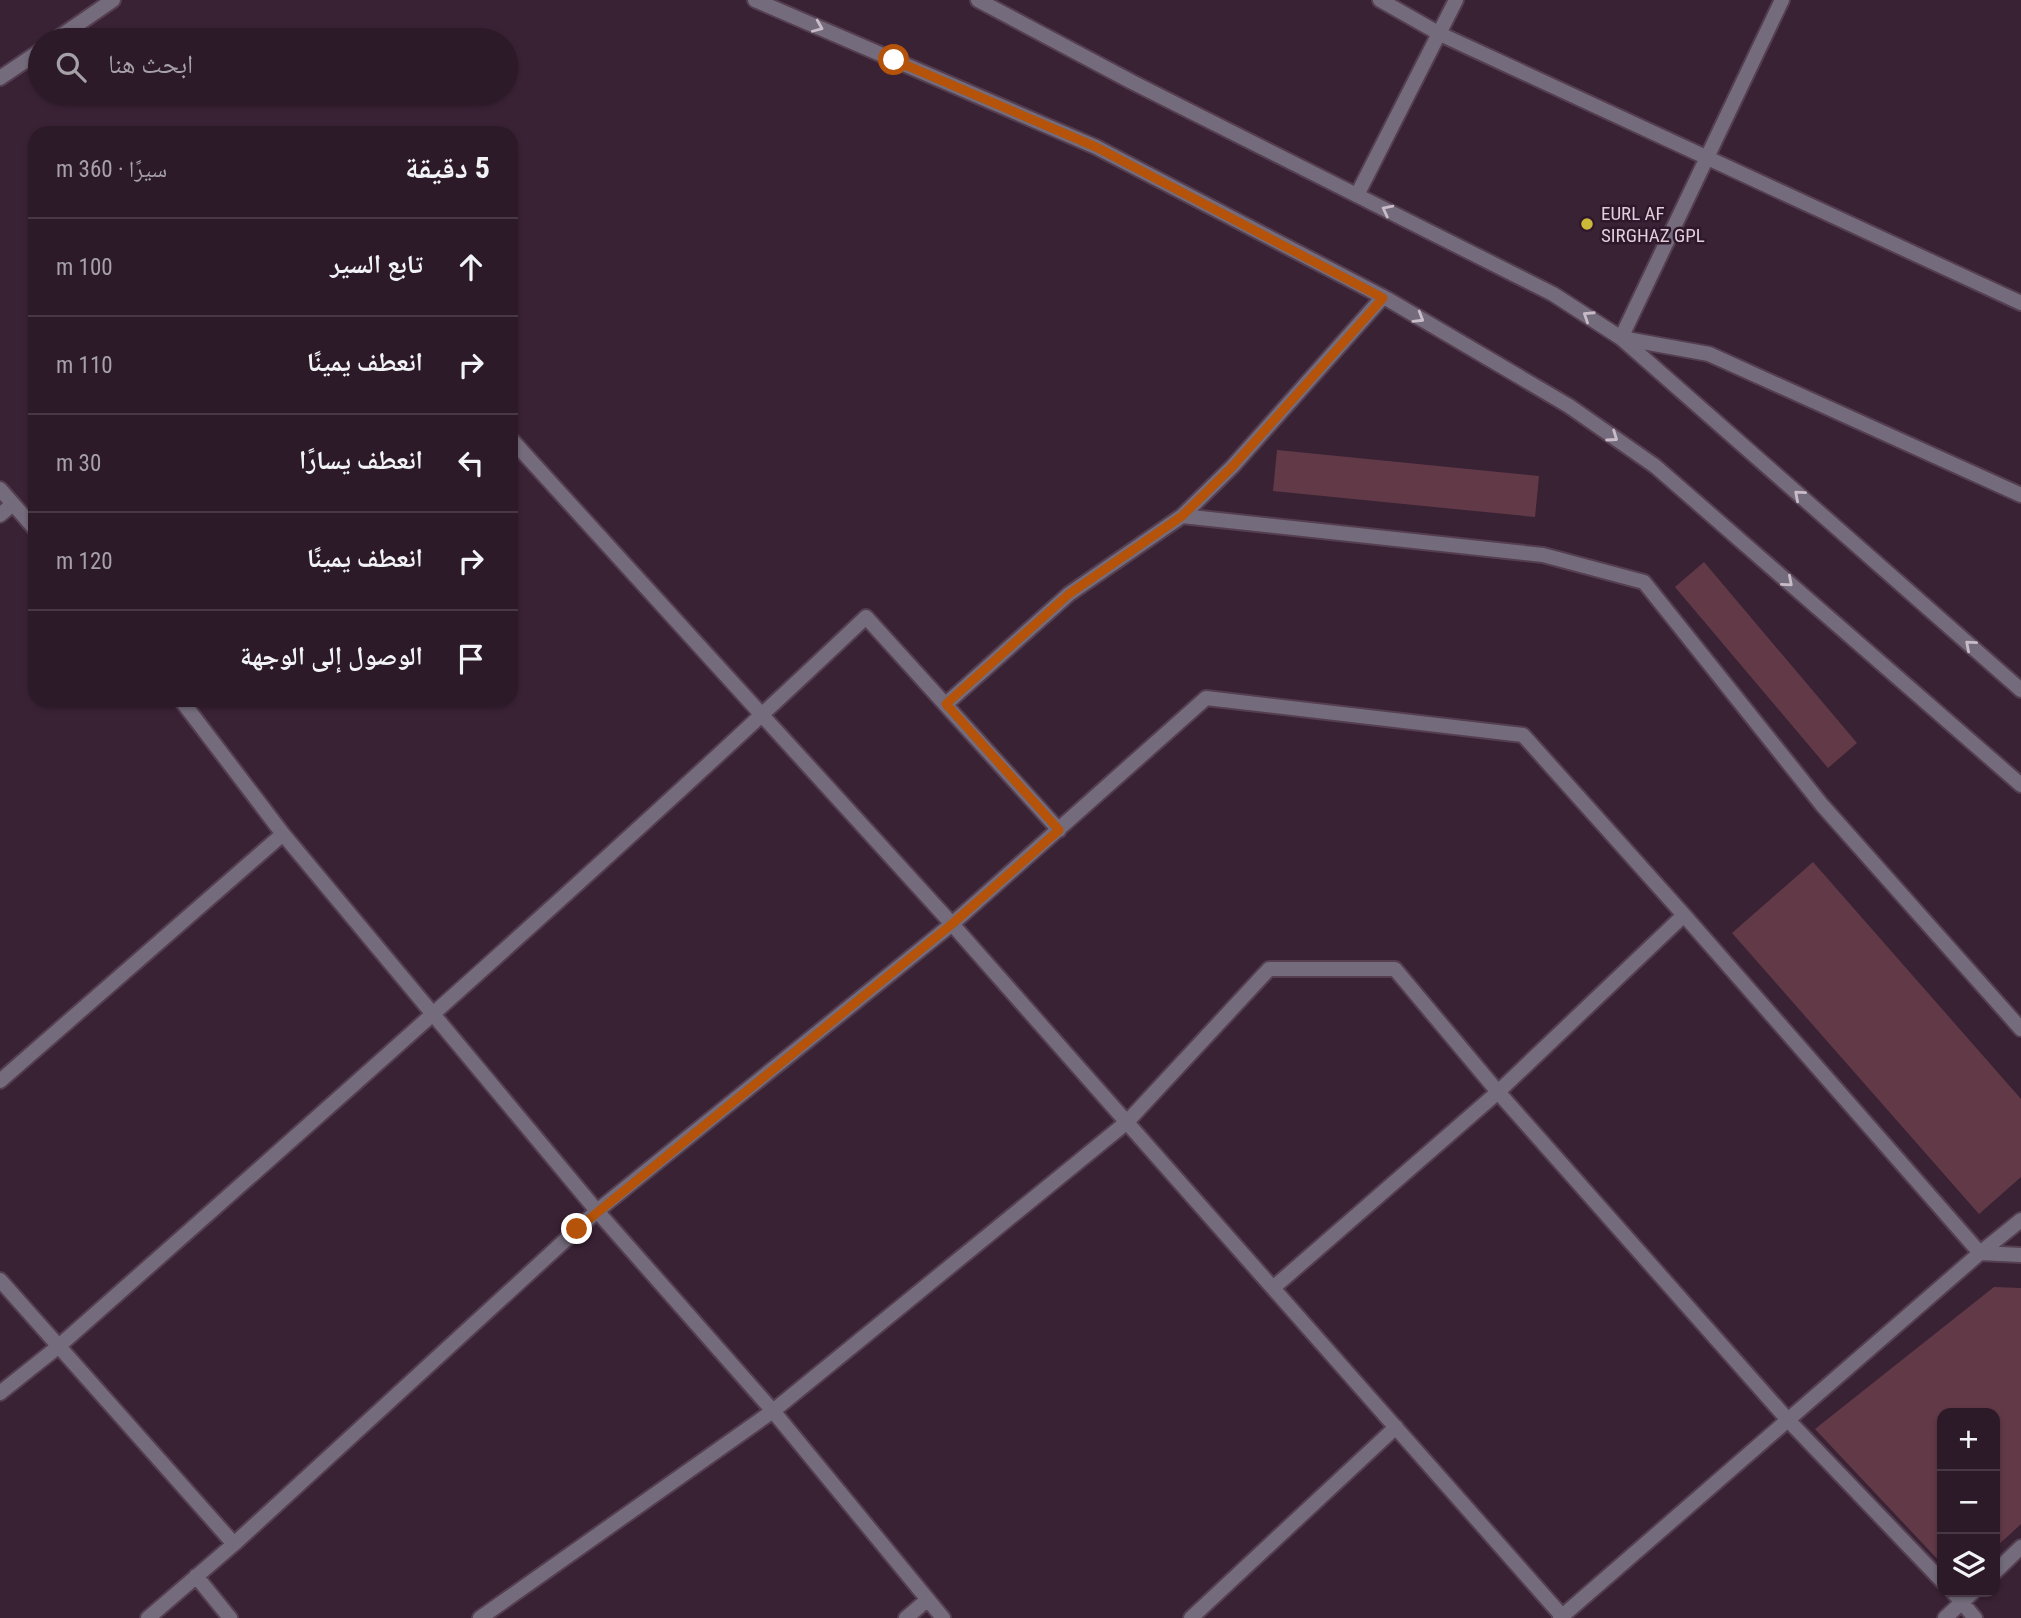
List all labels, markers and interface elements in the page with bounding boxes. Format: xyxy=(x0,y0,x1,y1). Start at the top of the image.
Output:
one-way arrow xyxy=(811,19,823,33)
search box xyxy=(28,28,518,105)
route start xyxy=(878,44,909,75)
icon: search xyxy=(52,48,90,86)
text: ابحث هنا xyxy=(108,49,193,79)
text: 5 دقيقة xyxy=(405,150,490,185)
text: سيرًا · 360 m xyxy=(56,156,167,183)
place label: EURL AF SIRGHAZ GPL xyxy=(1601,202,1705,247)
one-way arrow xyxy=(1382,205,1394,219)
marker: EURL AF SIRGHAZ GPL xyxy=(1579,216,1595,232)
icon: ahead xyxy=(452,248,490,286)
text: تابع السير xyxy=(330,249,423,279)
text: 100 m xyxy=(56,254,113,281)
one-way arrow xyxy=(1412,310,1424,323)
one-way arrow xyxy=(1583,312,1596,325)
icon: right xyxy=(452,346,490,384)
text: انعطف يمينًا xyxy=(307,347,423,377)
text: 110 m xyxy=(56,352,113,379)
one-way arrow xyxy=(1605,429,1618,441)
icon: left xyxy=(452,444,490,482)
text: انعطف يسارًا xyxy=(299,445,423,475)
text: 30 m xyxy=(56,450,101,477)
one-way arrow xyxy=(1794,490,1807,503)
icon: right xyxy=(452,542,490,580)
text: انعطف يمينًا xyxy=(307,543,423,573)
text: 120 m xyxy=(56,548,113,575)
one-way arrow xyxy=(1780,574,1793,586)
icon: arrive xyxy=(452,640,490,678)
text: الوصول إلى الوجهة xyxy=(240,641,423,671)
one-way arrow xyxy=(1965,641,1978,653)
route end xyxy=(561,1213,592,1244)
map controls xyxy=(1937,1408,2000,1597)
button: + xyxy=(1937,1408,2000,1471)
button: − xyxy=(1937,1471,2000,1534)
button: layers xyxy=(1937,1534,2000,1597)

